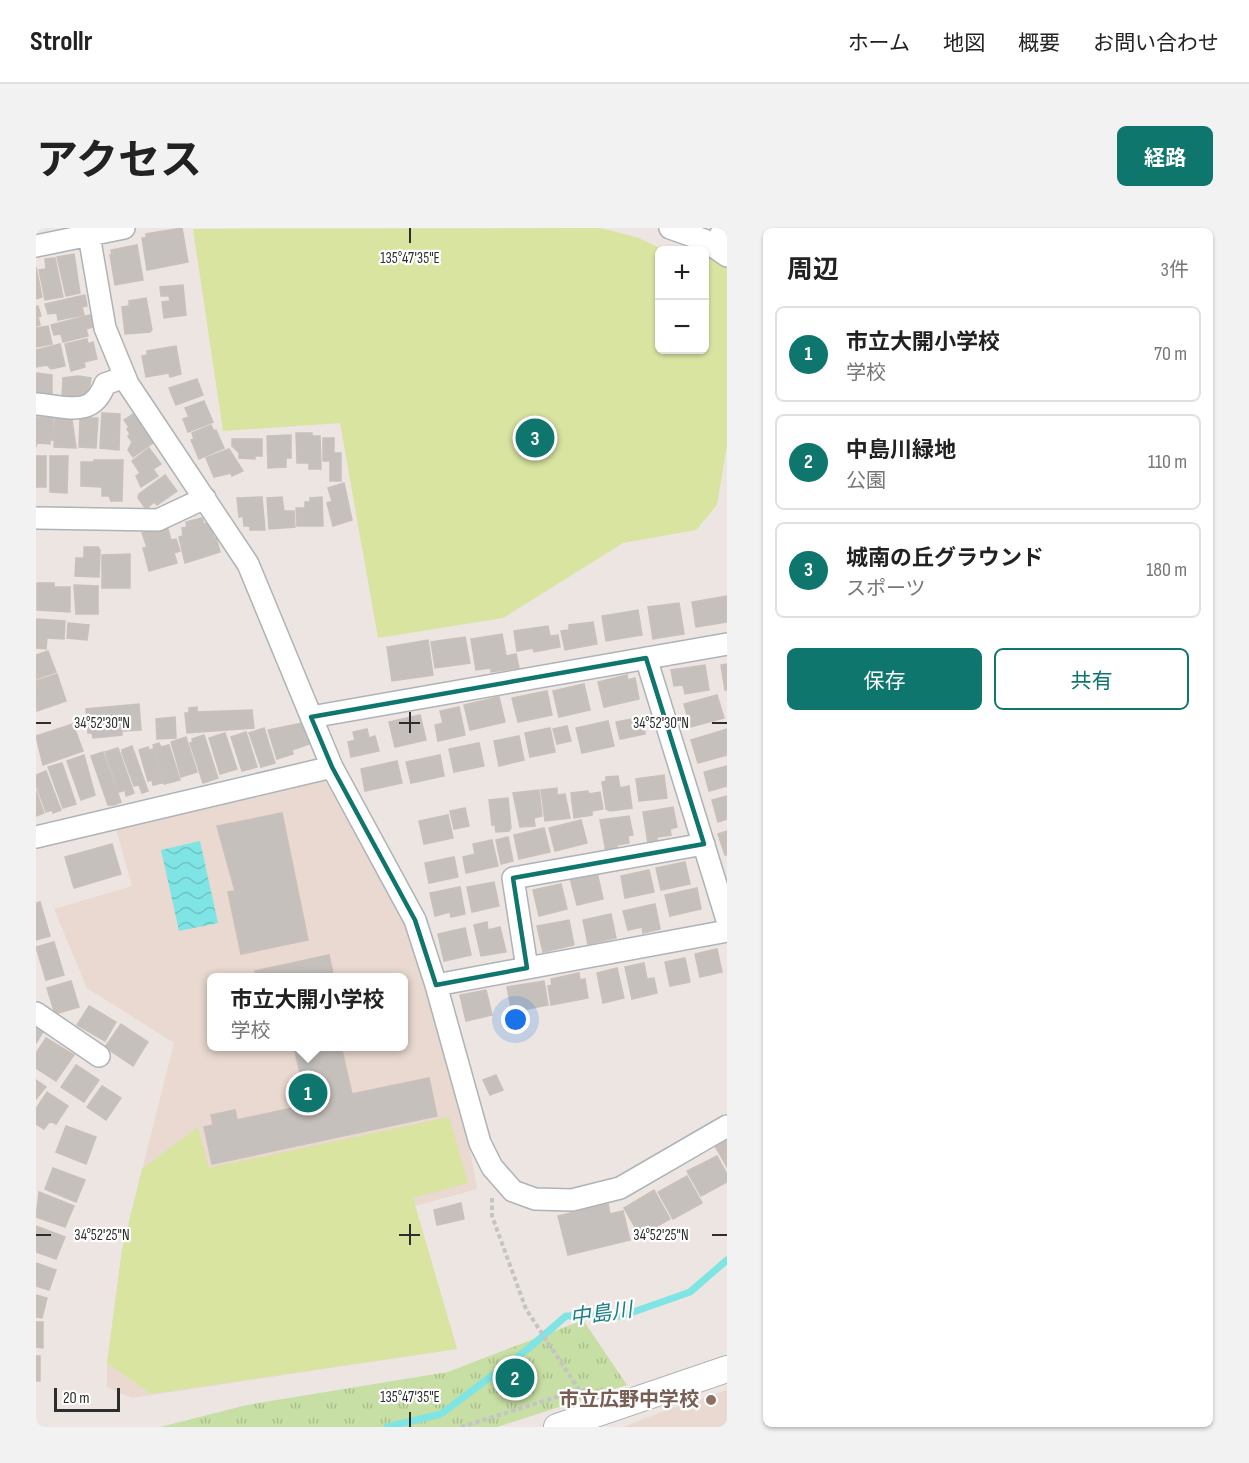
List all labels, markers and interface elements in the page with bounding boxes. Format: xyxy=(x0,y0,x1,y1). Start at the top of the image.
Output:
text: Strollr xyxy=(30,25,92,58)
text: ホーム xyxy=(848,31,910,56)
text: 地図 xyxy=(943,31,985,56)
text: 概要 xyxy=(1018,31,1060,56)
text: お問い合わせ xyxy=(1093,31,1219,56)
button: 経路 xyxy=(1117,126,1213,186)
text: アクセス xyxy=(36,136,202,187)
map controls xyxy=(655,246,709,354)
button: + xyxy=(655,246,709,300)
text: 135°47'35"E xyxy=(380,249,440,268)
text: 周辺 xyxy=(787,255,839,286)
text: 3件 xyxy=(1161,258,1189,282)
button: − xyxy=(655,300,709,354)
text: 市立大開小学校 xyxy=(846,329,1000,356)
text: 1 xyxy=(805,342,812,366)
text: 70 m xyxy=(1154,342,1187,366)
text: 学校 xyxy=(846,361,886,385)
pin: 3 xyxy=(516,416,554,460)
text: 中島川緑地 xyxy=(846,437,956,464)
text: 2 xyxy=(804,450,813,474)
text: 110 m xyxy=(1148,450,1187,474)
text: 公園 xyxy=(846,469,886,493)
text: 城南の丘グラウンド xyxy=(846,545,1044,572)
text: 3 xyxy=(804,558,813,582)
text: 180 m xyxy=(1146,558,1187,582)
text: スポーツ xyxy=(846,577,926,601)
button: 保存 xyxy=(787,648,982,710)
button: 共有 xyxy=(994,648,1189,710)
text: 34°52'30"N xyxy=(74,714,130,733)
text: 34°52'30"N xyxy=(633,714,689,733)
popup xyxy=(207,973,408,1051)
text: 市立大開小学校 xyxy=(230,987,385,1014)
your location xyxy=(501,1005,530,1034)
text: 学校 xyxy=(230,1019,270,1043)
pin: 1 xyxy=(288,1070,328,1116)
text: 34°52'25"N xyxy=(74,1226,130,1245)
text: 34°52'25"N xyxy=(633,1226,689,1245)
water label: 中島川 xyxy=(568,1297,636,1331)
pin: 2 xyxy=(496,1356,534,1400)
scale bar xyxy=(54,1385,120,1412)
text: 135°47'35"E xyxy=(380,1388,440,1407)
place label: 市立広野中学校 xyxy=(559,1388,699,1412)
text: 20 m xyxy=(63,1389,90,1408)
marker: 市立広野中学校 xyxy=(704,1393,718,1407)

